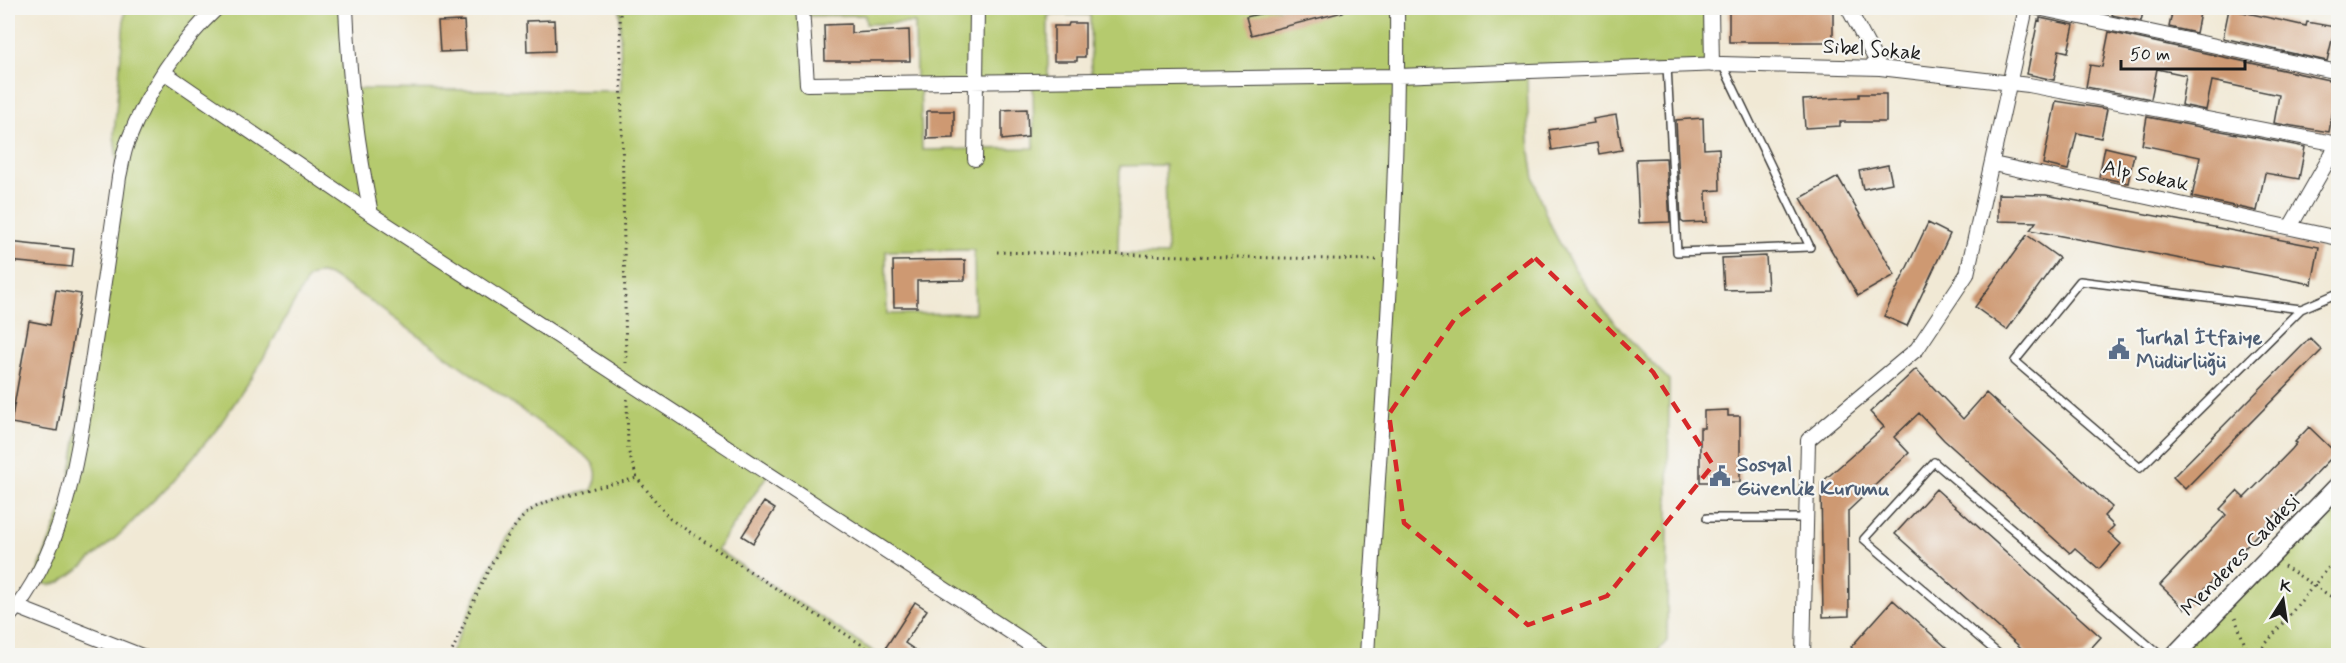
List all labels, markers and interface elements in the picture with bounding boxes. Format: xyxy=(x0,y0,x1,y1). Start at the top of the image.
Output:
street label: Sibel Sokak xyxy=(1822,33,1922,67)
scale bar xyxy=(2121,33,2246,71)
text: 50 m xyxy=(2130,43,2170,67)
street label: Alp Sokak xyxy=(2100,153,2192,199)
place label: Turhal İtfaiye Müdürlüğü xyxy=(2136,324,2263,376)
public building icon: Turhal İtfaiye Müdürlüğü xyxy=(2107,337,2131,361)
place label: Sosyal Güvenlik Kurumu xyxy=(1737,451,1890,503)
public building icon: Sosyal Güvenlik Kurumu xyxy=(1708,464,1732,488)
street label: Menderes Caddesi xyxy=(2175,488,2307,623)
north arrow xyxy=(2253,570,2313,630)
text: K xyxy=(2278,575,2294,598)

